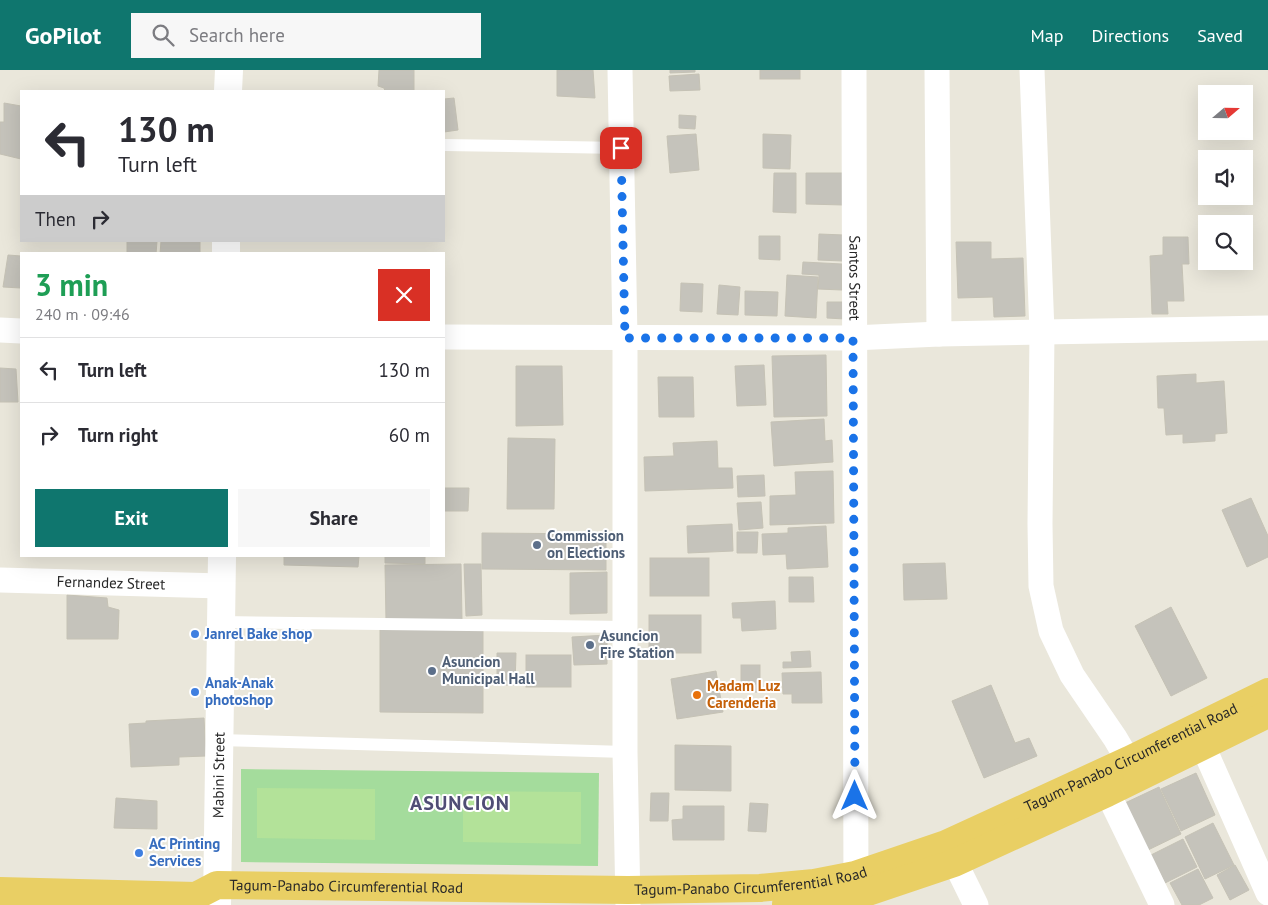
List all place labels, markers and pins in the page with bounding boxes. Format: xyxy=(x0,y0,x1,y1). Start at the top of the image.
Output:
pin xyxy=(600,127,642,169)
place label: Commission on Elections xyxy=(547,526,625,562)
marker: Commission on Elections xyxy=(531,539,543,551)
place label: Janrel Bake shop xyxy=(204,624,312,643)
place label: Asuncion Fire Station xyxy=(600,626,674,662)
marker: Janrel Bake shop xyxy=(189,628,201,640)
marker: Asuncion Fire Station xyxy=(584,639,596,651)
place label: Asuncion Municipal Hall xyxy=(442,652,535,688)
marker: Asuncion Municipal Hall xyxy=(426,665,438,677)
place label: Anak-Anak photoshop xyxy=(205,673,274,709)
place label: Madam Luz Carenderia xyxy=(707,676,781,712)
marker: Anak-Anak photoshop xyxy=(189,686,201,698)
marker: Madam Luz Carenderia xyxy=(691,689,703,701)
place label: AC Printing Services xyxy=(149,834,220,870)
marker: AC Printing Services xyxy=(133,847,145,859)

